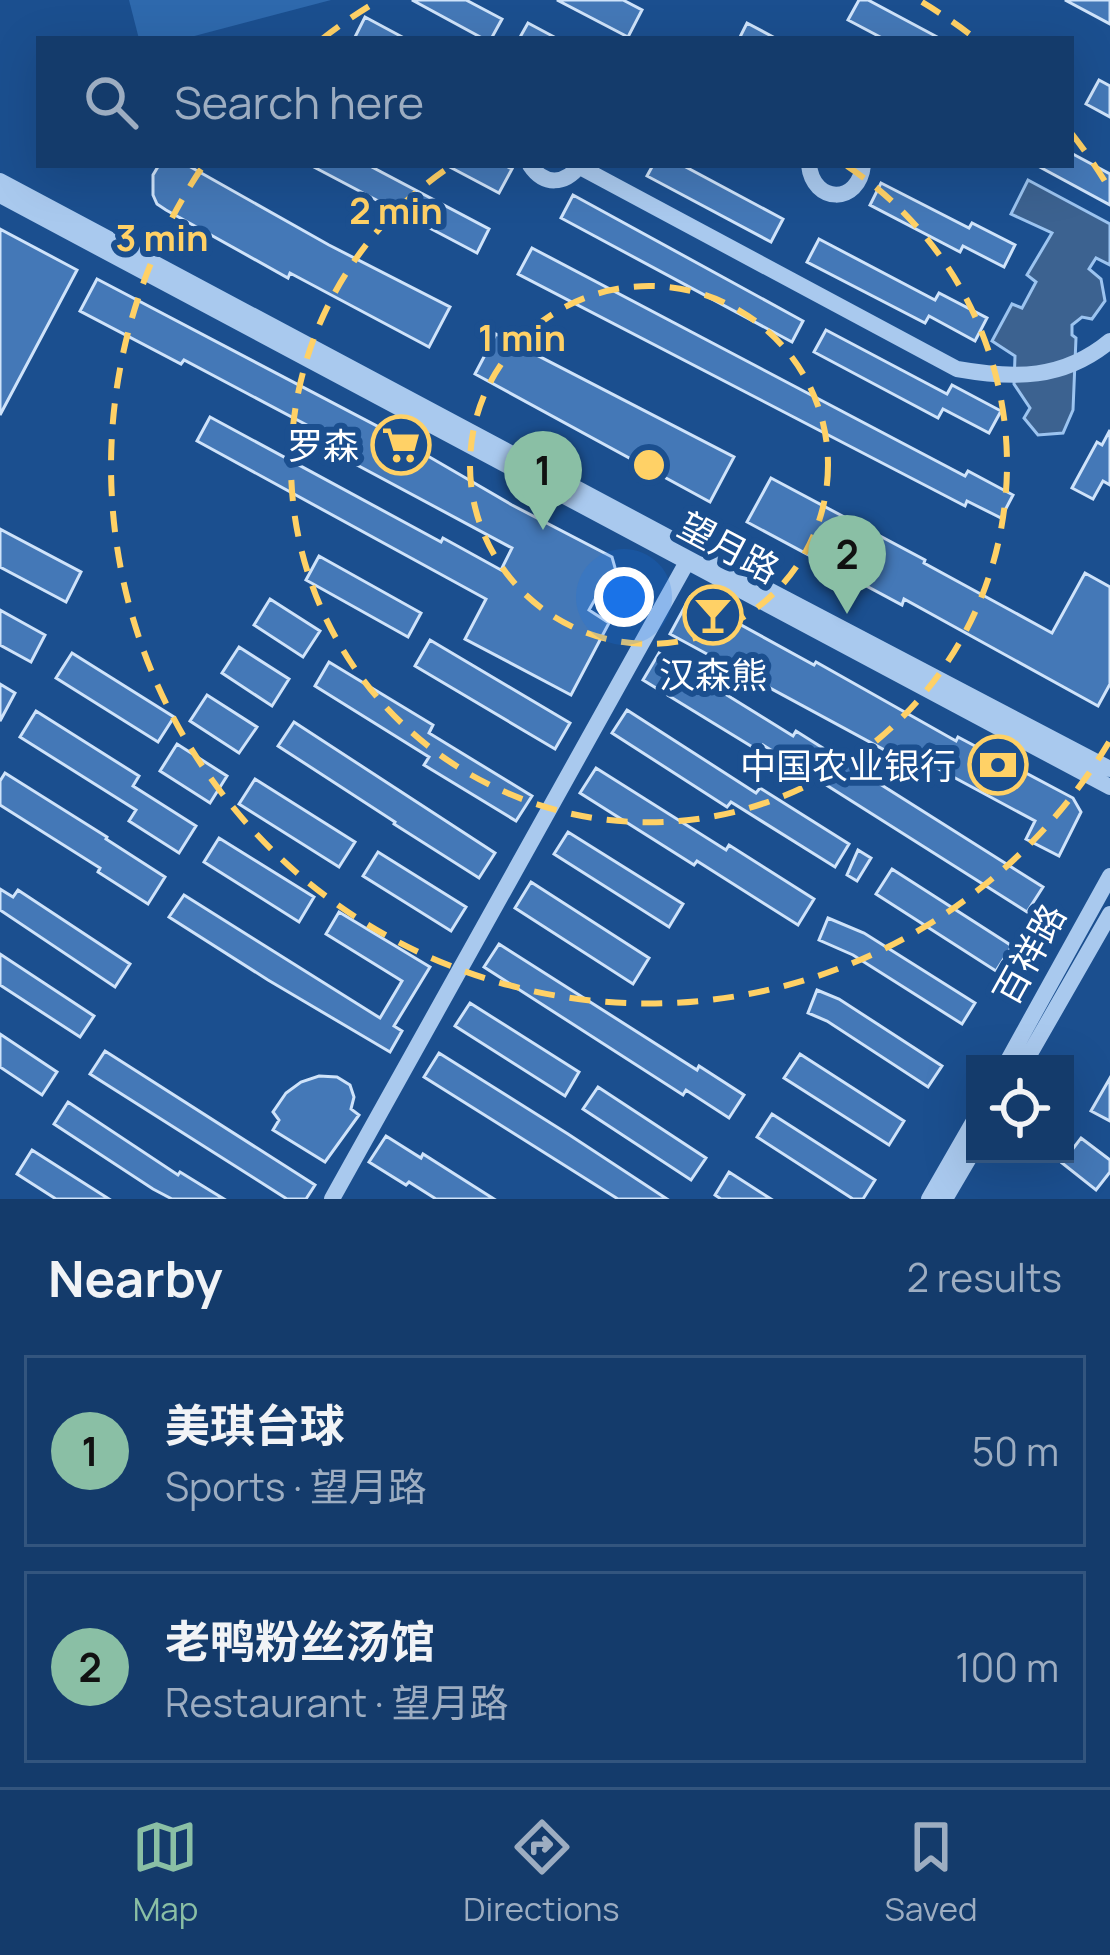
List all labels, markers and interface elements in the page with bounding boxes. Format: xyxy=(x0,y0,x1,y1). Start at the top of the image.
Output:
search box xyxy=(36,36,1074,168)
icon: search xyxy=(78,69,144,135)
text: Search here xyxy=(174,71,424,133)
text: 2 min xyxy=(349,186,443,235)
text: 3 min xyxy=(115,213,209,262)
text: 1 min xyxy=(478,313,566,362)
supermarket icon: 罗森 xyxy=(370,414,432,476)
place label: 罗森 xyxy=(287,421,359,470)
pin: 1 xyxy=(504,431,582,530)
centre of rings xyxy=(628,444,670,486)
street label: 望月路 xyxy=(670,500,788,594)
pin: 2 xyxy=(808,515,886,614)
your location xyxy=(594,567,654,627)
bar icon: 汉森熊 xyxy=(682,584,744,646)
place label: 汉森熊 xyxy=(659,650,767,699)
bank icon: 中国农业银行 xyxy=(967,734,1029,796)
place label: 中国农业银行 xyxy=(740,741,956,790)
street label: 百祥路 xyxy=(981,895,1077,1013)
map controls xyxy=(966,1055,1074,1163)
button: locate xyxy=(966,1055,1074,1163)
text: Nearby xyxy=(48,1243,223,1312)
text: 2 results xyxy=(907,1250,1062,1304)
text: 美琪台球 xyxy=(165,1394,345,1456)
text: 1 xyxy=(81,1424,99,1478)
text: 50 m xyxy=(972,1424,1059,1478)
text: Sports · 望月路 xyxy=(165,1459,427,1513)
text: 老鸭粉丝汤馆 xyxy=(165,1610,435,1672)
text: 2 xyxy=(78,1640,102,1694)
text: 100 m xyxy=(955,1640,1059,1694)
text: Restaurant · 望月路 xyxy=(165,1675,508,1729)
tab: Map xyxy=(132,1814,198,1931)
tab: Directions xyxy=(463,1814,620,1931)
tab: Saved xyxy=(885,1814,978,1931)

